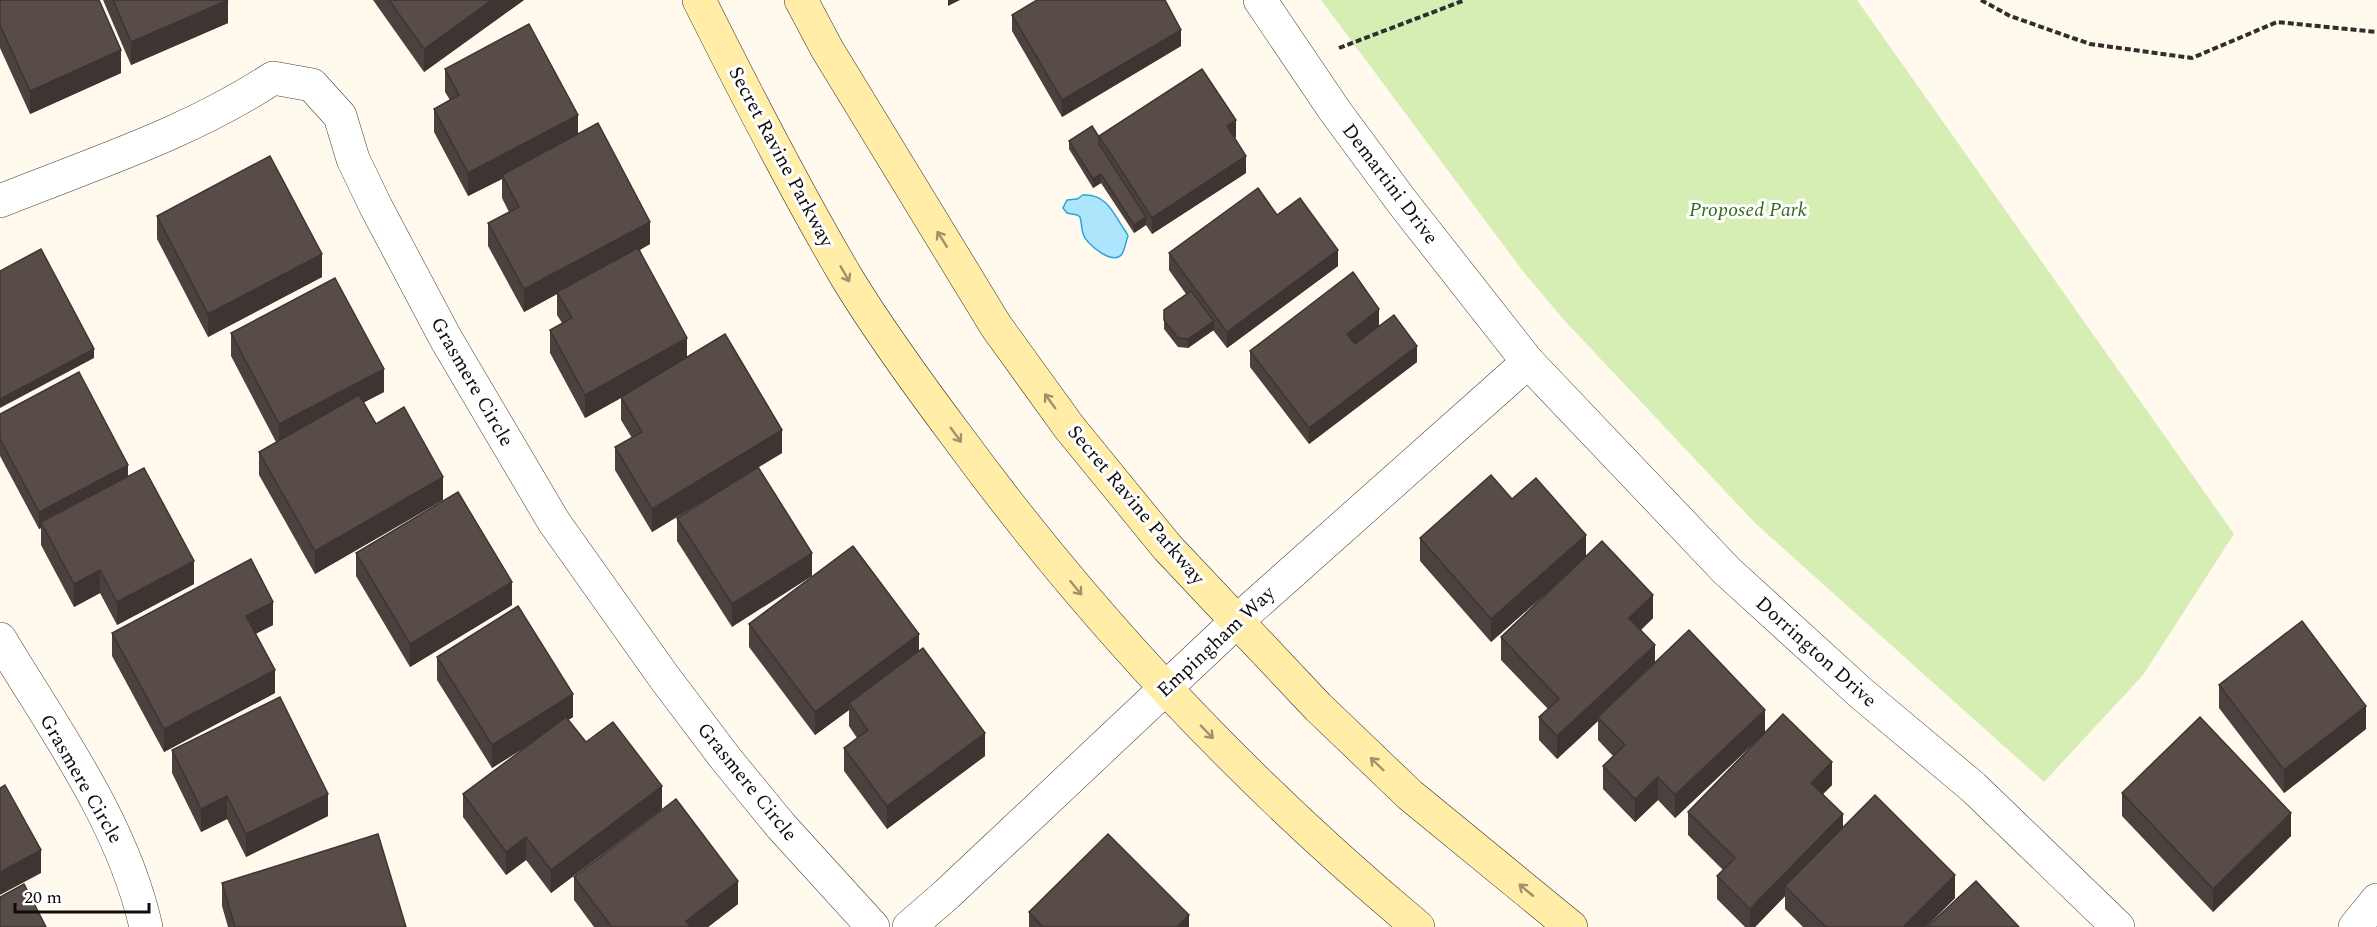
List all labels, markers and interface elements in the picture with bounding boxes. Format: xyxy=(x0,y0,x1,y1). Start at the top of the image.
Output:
street label: Secret Ravine Parkway xyxy=(721,61,842,254)
street label: Demartini Drive xyxy=(1334,117,1446,251)
park label: Proposed Park xyxy=(1689,195,1808,225)
one-way arrow xyxy=(936,231,948,248)
one-way arrow xyxy=(840,265,852,282)
street label: Grasmere Circle xyxy=(423,312,521,452)
one-way arrow xyxy=(1044,394,1056,410)
street label: Secret Ravine Parkway xyxy=(1060,418,1213,593)
one-way arrow xyxy=(949,426,962,442)
street label: Empingham Way xyxy=(1150,578,1283,705)
one-way arrow xyxy=(1070,579,1083,595)
street label: Dorrington Drive xyxy=(1749,589,1883,715)
street label: Grasmere Circle xyxy=(32,709,130,849)
street label: Grasmere Circle xyxy=(690,716,804,848)
one-way arrow xyxy=(1200,724,1215,739)
one-way arrow xyxy=(1370,756,1385,771)
scale bar xyxy=(15,876,148,914)
one-way arrow xyxy=(1518,883,1534,896)
text: 20 m xyxy=(24,884,62,911)

